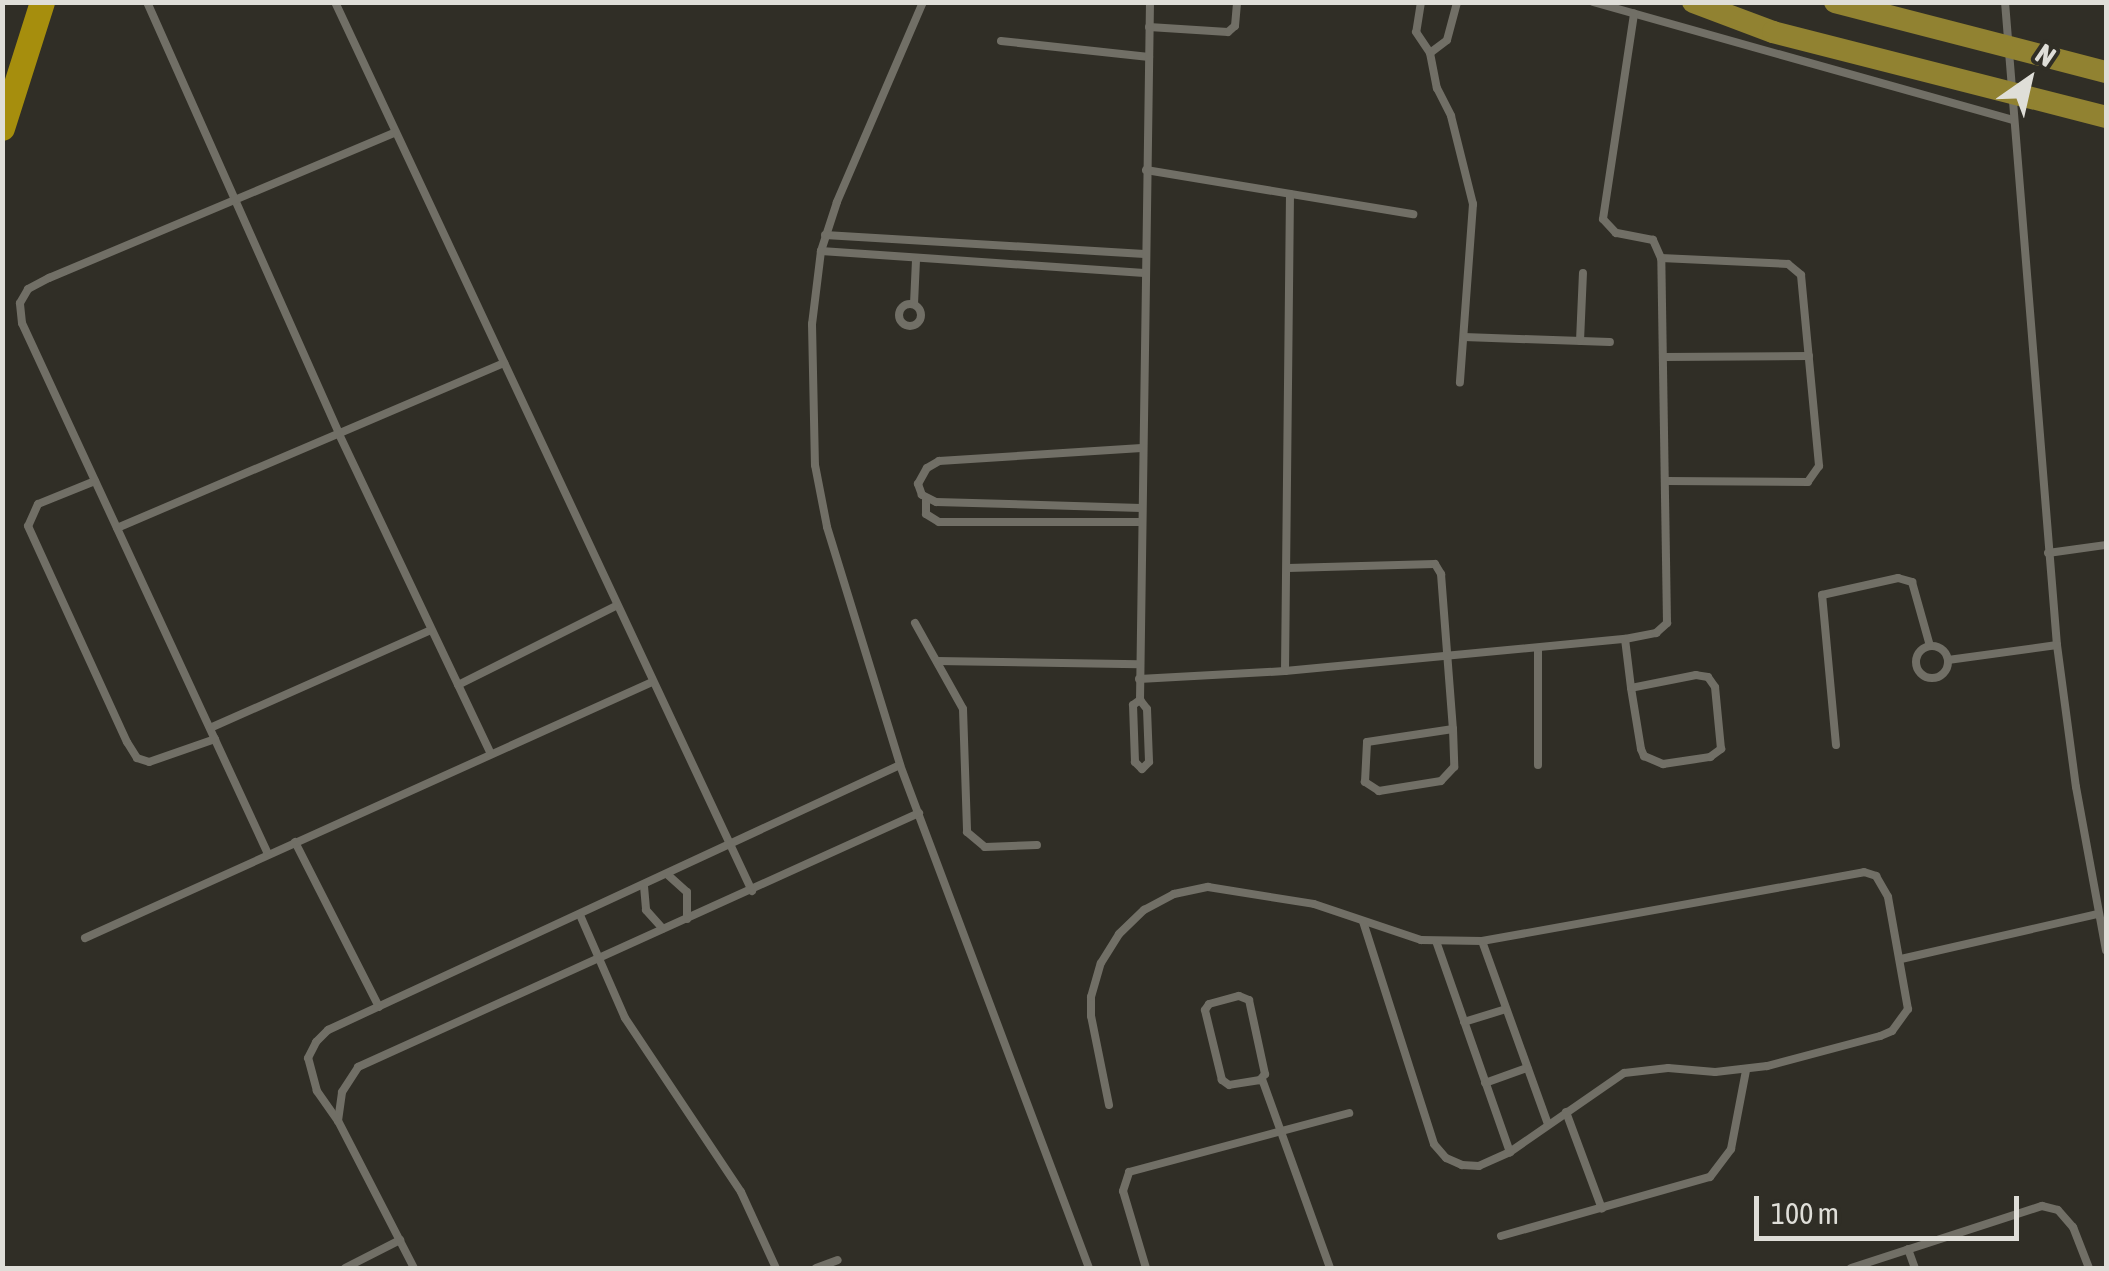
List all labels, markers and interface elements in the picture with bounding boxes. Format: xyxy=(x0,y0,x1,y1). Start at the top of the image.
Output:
north arrow xyxy=(1979,30,2079,130)
text: N xyxy=(2030,37,2062,73)
scale bar xyxy=(1759,1176,2024,1238)
text: 100 m xyxy=(1771,1196,1839,1230)

